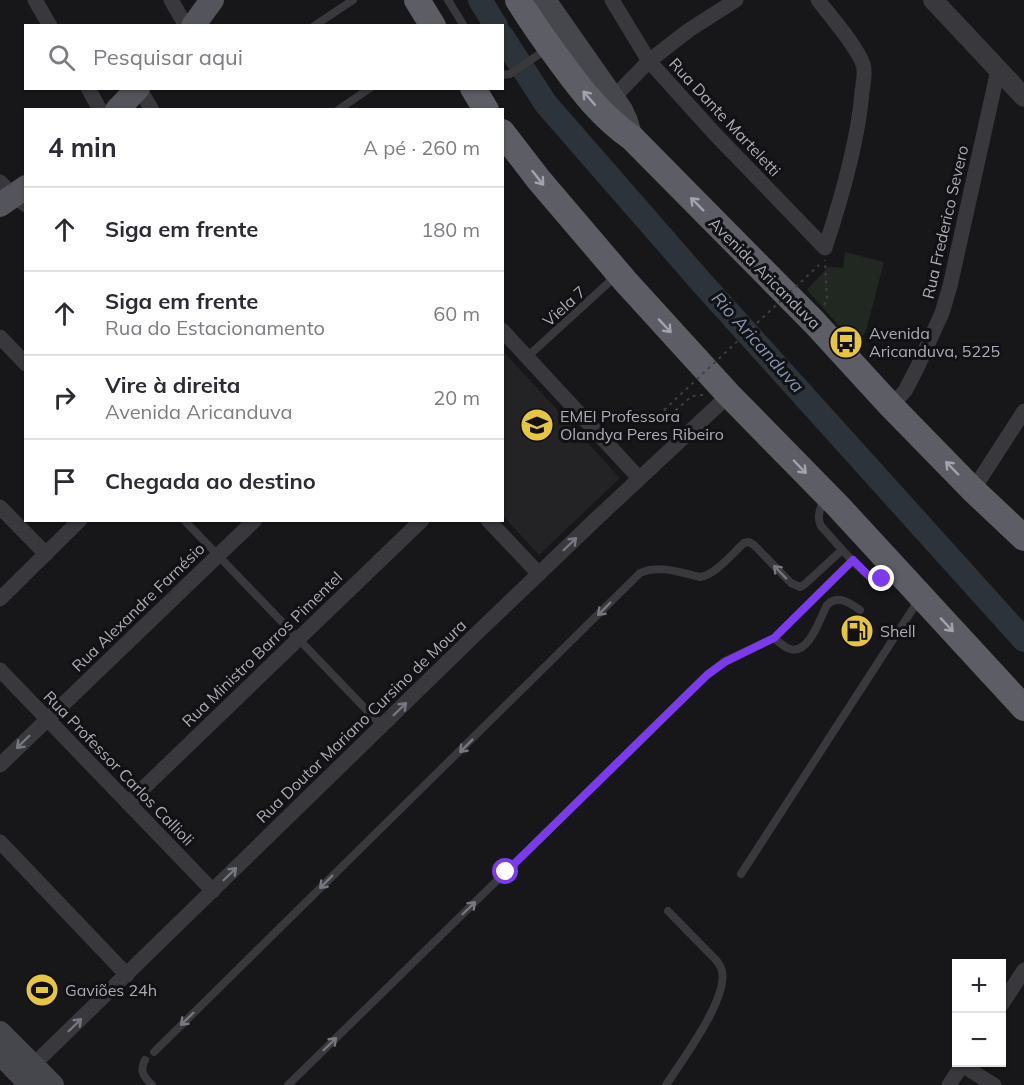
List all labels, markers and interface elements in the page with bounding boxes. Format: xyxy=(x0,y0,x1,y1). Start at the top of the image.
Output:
search box xyxy=(24,24,504,90)
icon: search xyxy=(45,41,78,74)
text: Pesquisar aqui xyxy=(93,43,243,71)
street label: Rua Dante Marteletti xyxy=(665,54,785,180)
one-way arrow xyxy=(582,91,596,106)
text: 4 min xyxy=(48,131,117,164)
text: A pé · 260 m xyxy=(363,135,480,160)
street label: Rua Frederico Severo xyxy=(918,143,972,301)
one-way arrow xyxy=(531,170,544,186)
one-way arrow xyxy=(690,197,705,212)
icon: ahead xyxy=(48,213,81,246)
street label: Avenida Aricanduva xyxy=(705,213,825,333)
text: Siga em frente xyxy=(105,215,258,243)
text: 180 m xyxy=(421,217,480,242)
street label: Viela 7 xyxy=(538,282,590,330)
text: Siga em frente xyxy=(105,287,258,315)
water label: Rio Aricanduva xyxy=(707,287,809,397)
icon: ahead xyxy=(48,297,81,330)
text: 60 m xyxy=(433,301,480,326)
text: Rua do Estacionamento xyxy=(105,315,325,340)
one-way arrow xyxy=(658,318,672,333)
place label: Avenida Aricanduva, 5225 xyxy=(869,323,1000,361)
bus stop icon: Avenida Aricanduva, 5225 xyxy=(828,324,864,360)
text: Vire à direita xyxy=(105,371,240,399)
icon: right xyxy=(48,381,81,414)
text: 20 m xyxy=(433,385,480,410)
text: Avenida Aricanduva xyxy=(105,399,292,424)
place label: EMEI Professora Olandya Peres Ribeiro xyxy=(560,406,724,444)
school or university icon: EMEI Professora Olandya Peres Ribeiro xyxy=(519,407,555,443)
one-way arrow xyxy=(792,460,807,475)
one-way arrow xyxy=(944,460,959,475)
icon: arrive xyxy=(48,465,81,498)
text: Chegada ao destino xyxy=(105,467,316,495)
one-way arrow xyxy=(563,536,578,551)
street label: Rua Alexandre Farnésio xyxy=(67,538,209,676)
one-way arrow xyxy=(773,565,788,580)
route end xyxy=(868,565,894,591)
street label: Rua Ministro Barros Pimentel xyxy=(178,567,346,731)
one-way arrow xyxy=(597,601,612,616)
fuel station icon: Shell xyxy=(839,613,875,649)
street label: Rua Doutor Mariano Cursino de Moura xyxy=(252,615,470,827)
one-way arrow xyxy=(940,617,954,632)
place label: Shell xyxy=(880,621,916,641)
street label: Rua Professor Carlos Callioli xyxy=(40,686,198,850)
one-way arrow xyxy=(393,701,408,716)
one-way arrow xyxy=(16,735,31,750)
one-way arrow xyxy=(458,738,473,753)
route start xyxy=(492,858,518,884)
one-way arrow xyxy=(223,867,238,881)
one-way arrow xyxy=(319,875,334,890)
one-way arrow xyxy=(461,900,476,915)
map controls xyxy=(952,959,1006,1067)
button: + xyxy=(952,959,1006,1013)
sports icon: Gaviões 24h xyxy=(24,972,60,1008)
place label: Gaviões 24h xyxy=(65,980,157,1000)
one-way arrow xyxy=(180,1012,195,1027)
button: − xyxy=(952,1013,1006,1067)
one-way arrow xyxy=(68,1017,83,1032)
one-way arrow xyxy=(322,1037,337,1051)

